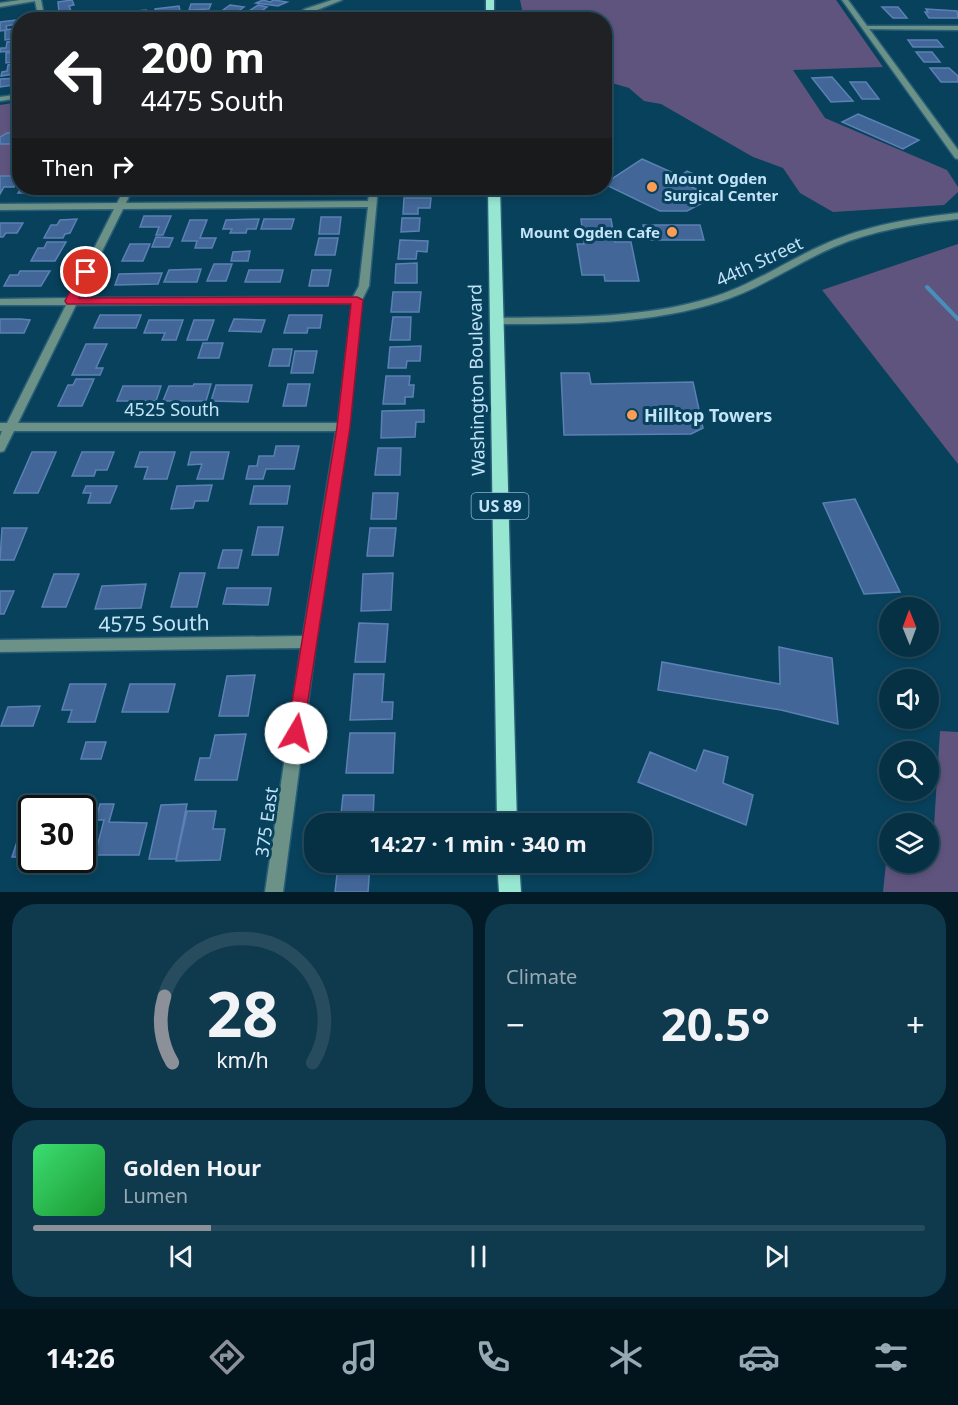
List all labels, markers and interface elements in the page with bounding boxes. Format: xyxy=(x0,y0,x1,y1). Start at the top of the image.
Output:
text: 200 m xyxy=(141,28,265,85)
icon: left xyxy=(42,36,120,114)
text: 4475 South xyxy=(141,82,284,119)
icon: right xyxy=(106,150,139,183)
text: Then xyxy=(42,152,94,182)
place label: Mount Ogden Surgical Center xyxy=(664,168,778,205)
marker: Mount Ogden Surgical Center xyxy=(645,180,659,194)
place label: Mount Ogden Cafe xyxy=(520,222,660,242)
marker: Mount Ogden Cafe xyxy=(665,225,679,239)
street label: 44th Street xyxy=(712,230,807,292)
pin xyxy=(60,246,111,297)
icon: arrive xyxy=(69,255,102,288)
street label: Washington Boulevard xyxy=(462,284,490,476)
street label: 4525 South xyxy=(124,397,220,421)
place label: Hilltop Towers xyxy=(644,403,772,427)
marker: Hilltop Towers xyxy=(625,408,639,422)
road number: US 89 xyxy=(472,493,528,519)
north arrow xyxy=(879,597,939,657)
map controls xyxy=(879,597,939,873)
street label: 4575 South xyxy=(98,608,210,638)
button: sound xyxy=(879,669,939,729)
position arrow xyxy=(264,701,328,765)
button: search xyxy=(879,741,939,801)
street label: 375 East xyxy=(249,785,283,859)
speed limit sign: 30 xyxy=(18,795,96,873)
button: layers xyxy=(879,813,939,873)
text: 14:27 · 1 min · 340 m xyxy=(369,828,587,858)
text: Climate xyxy=(506,963,577,990)
text: 28 xyxy=(207,970,278,1055)
text: 20.5° xyxy=(661,993,770,1054)
text: − xyxy=(506,1002,525,1047)
text: + xyxy=(906,1002,925,1047)
text: km/h xyxy=(216,1045,269,1074)
text: Golden Hour xyxy=(123,1152,261,1182)
text: Lumen xyxy=(123,1182,188,1209)
icon: previous xyxy=(165,1240,198,1273)
icon: pause xyxy=(462,1240,495,1273)
icon: next xyxy=(760,1240,793,1273)
icon: directions xyxy=(206,1336,248,1378)
icon: music xyxy=(339,1336,381,1378)
icon: phone xyxy=(472,1336,514,1378)
icon: climate xyxy=(605,1336,647,1378)
icon: car xyxy=(738,1336,780,1378)
icon: filters xyxy=(870,1336,912,1378)
text: 14:26 xyxy=(45,1339,115,1376)

